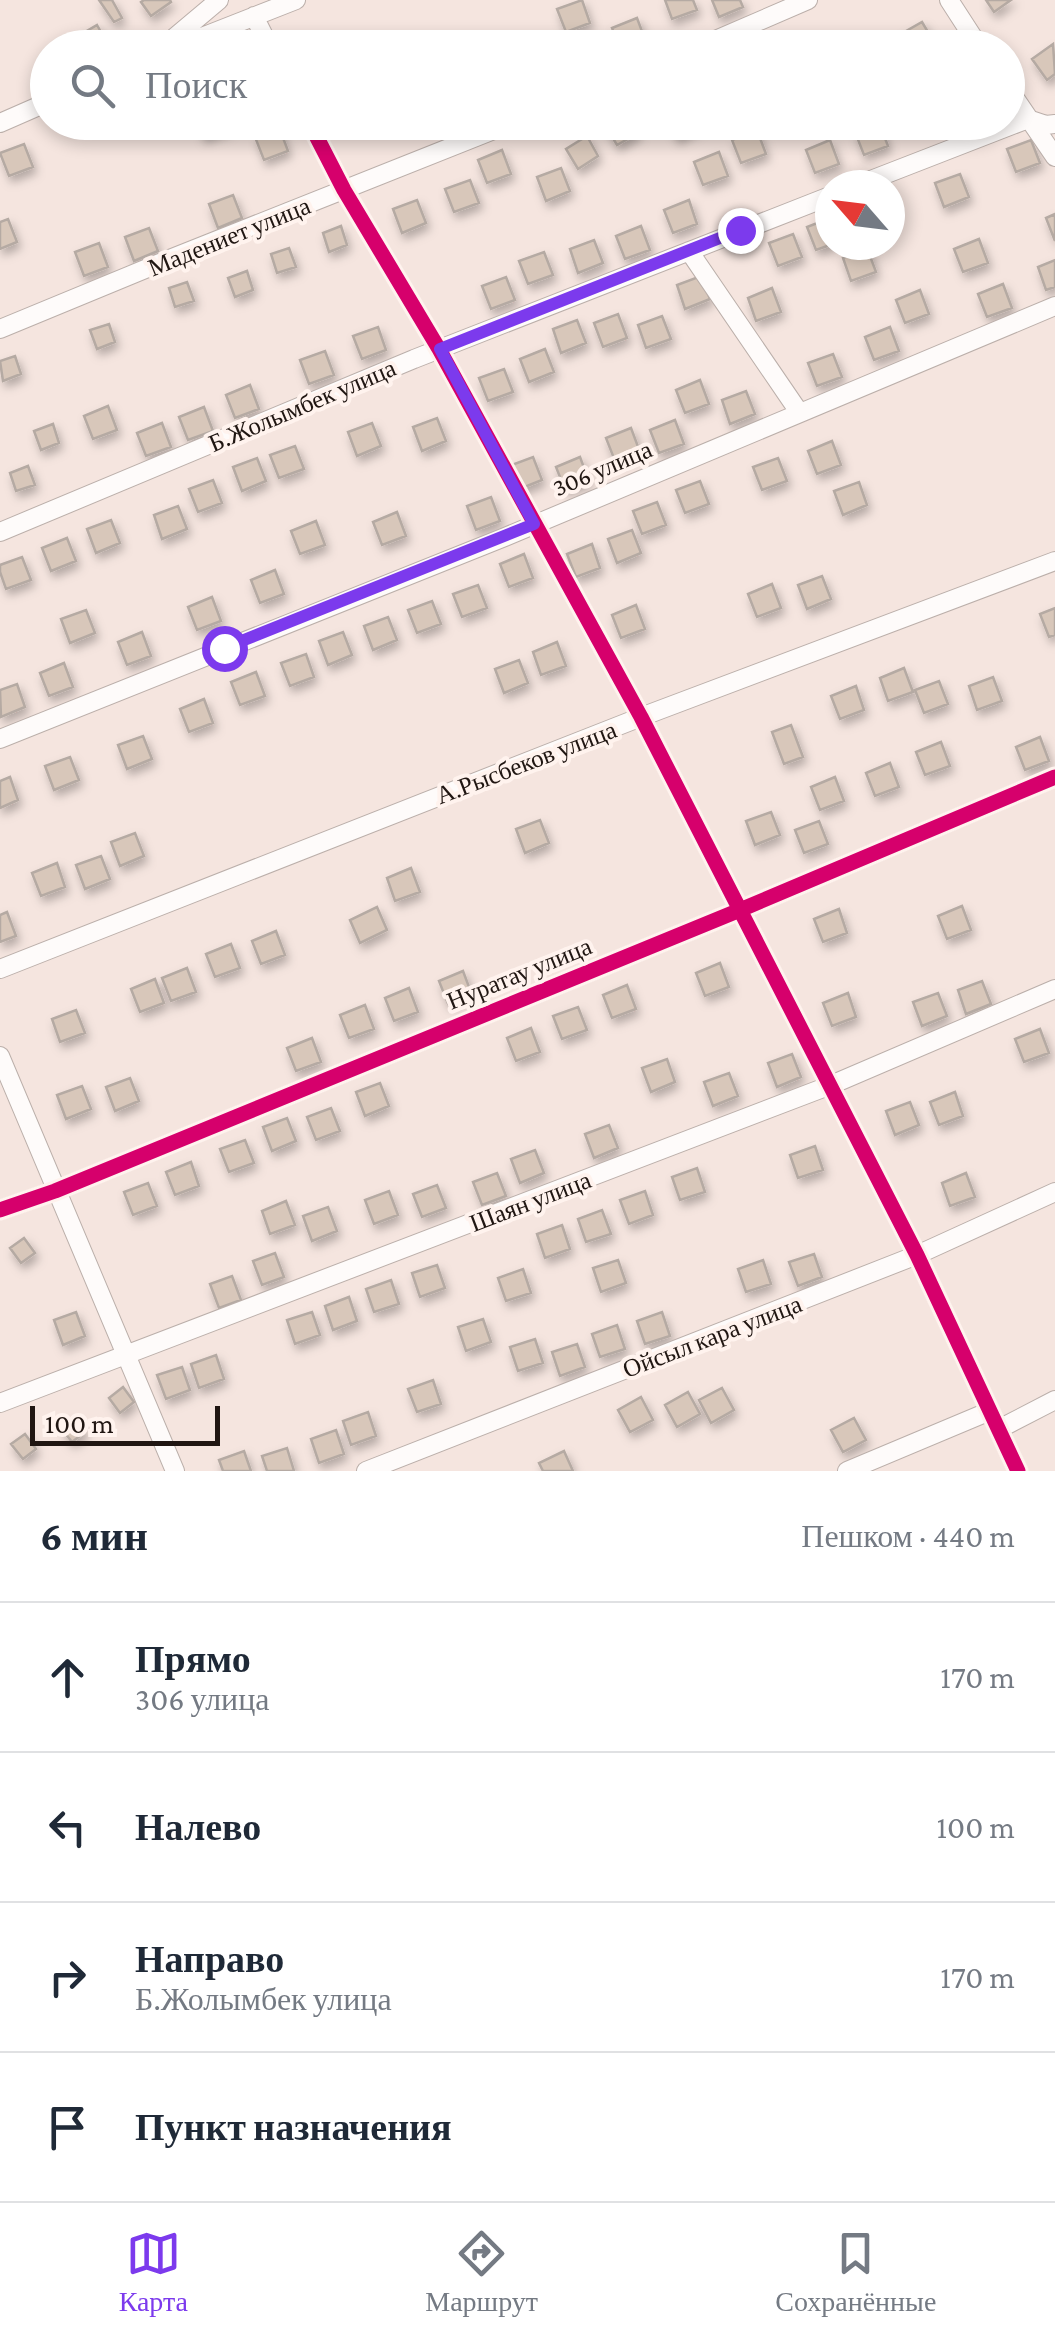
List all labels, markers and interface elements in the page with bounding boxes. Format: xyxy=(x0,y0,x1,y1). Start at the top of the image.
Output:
search box xyxy=(30,30,1025,140)
icon: search xyxy=(65,58,120,113)
text: Поиск xyxy=(145,64,247,106)
north arrow xyxy=(815,170,905,260)
street label: Мадениет улица xyxy=(144,192,314,281)
route end xyxy=(718,208,764,254)
street label: Б.Жолымбек улица xyxy=(205,354,400,457)
street label: 306 улица xyxy=(549,435,656,501)
route start xyxy=(202,626,248,672)
street label: А.Рысбеков улица xyxy=(432,716,620,809)
street label: Нуратау улица xyxy=(443,932,595,1015)
street label: Шаян улица xyxy=(466,1166,595,1237)
street label: Ойсыл кара улица xyxy=(619,1290,805,1383)
scale bar xyxy=(30,1401,220,1446)
text: 100 m xyxy=(45,1408,114,1439)
text: 6 мин xyxy=(40,1512,148,1559)
text: Пешком · 440 m xyxy=(801,1518,1015,1554)
text: Прямо xyxy=(135,1638,251,1680)
icon: ahead xyxy=(40,1650,95,1705)
text: 170 m xyxy=(940,1659,1015,1695)
text: 306 улица xyxy=(135,1681,270,1717)
icon: left xyxy=(40,1800,95,1855)
text: Налево xyxy=(135,1806,261,1848)
text: 100 m xyxy=(936,1809,1015,1845)
text: Направо xyxy=(135,1938,284,1980)
icon: right xyxy=(40,1950,95,2005)
text: 170 m xyxy=(940,1959,1015,1995)
text: Б.Жолымбек улица xyxy=(135,1981,392,2017)
icon: arrive xyxy=(40,2100,95,2155)
text: Пункт назначения xyxy=(135,2106,452,2148)
tab: Карта xyxy=(119,2226,188,2318)
tab: Маршрут xyxy=(425,2226,538,2318)
tab: Сохранённые xyxy=(775,2226,936,2318)

